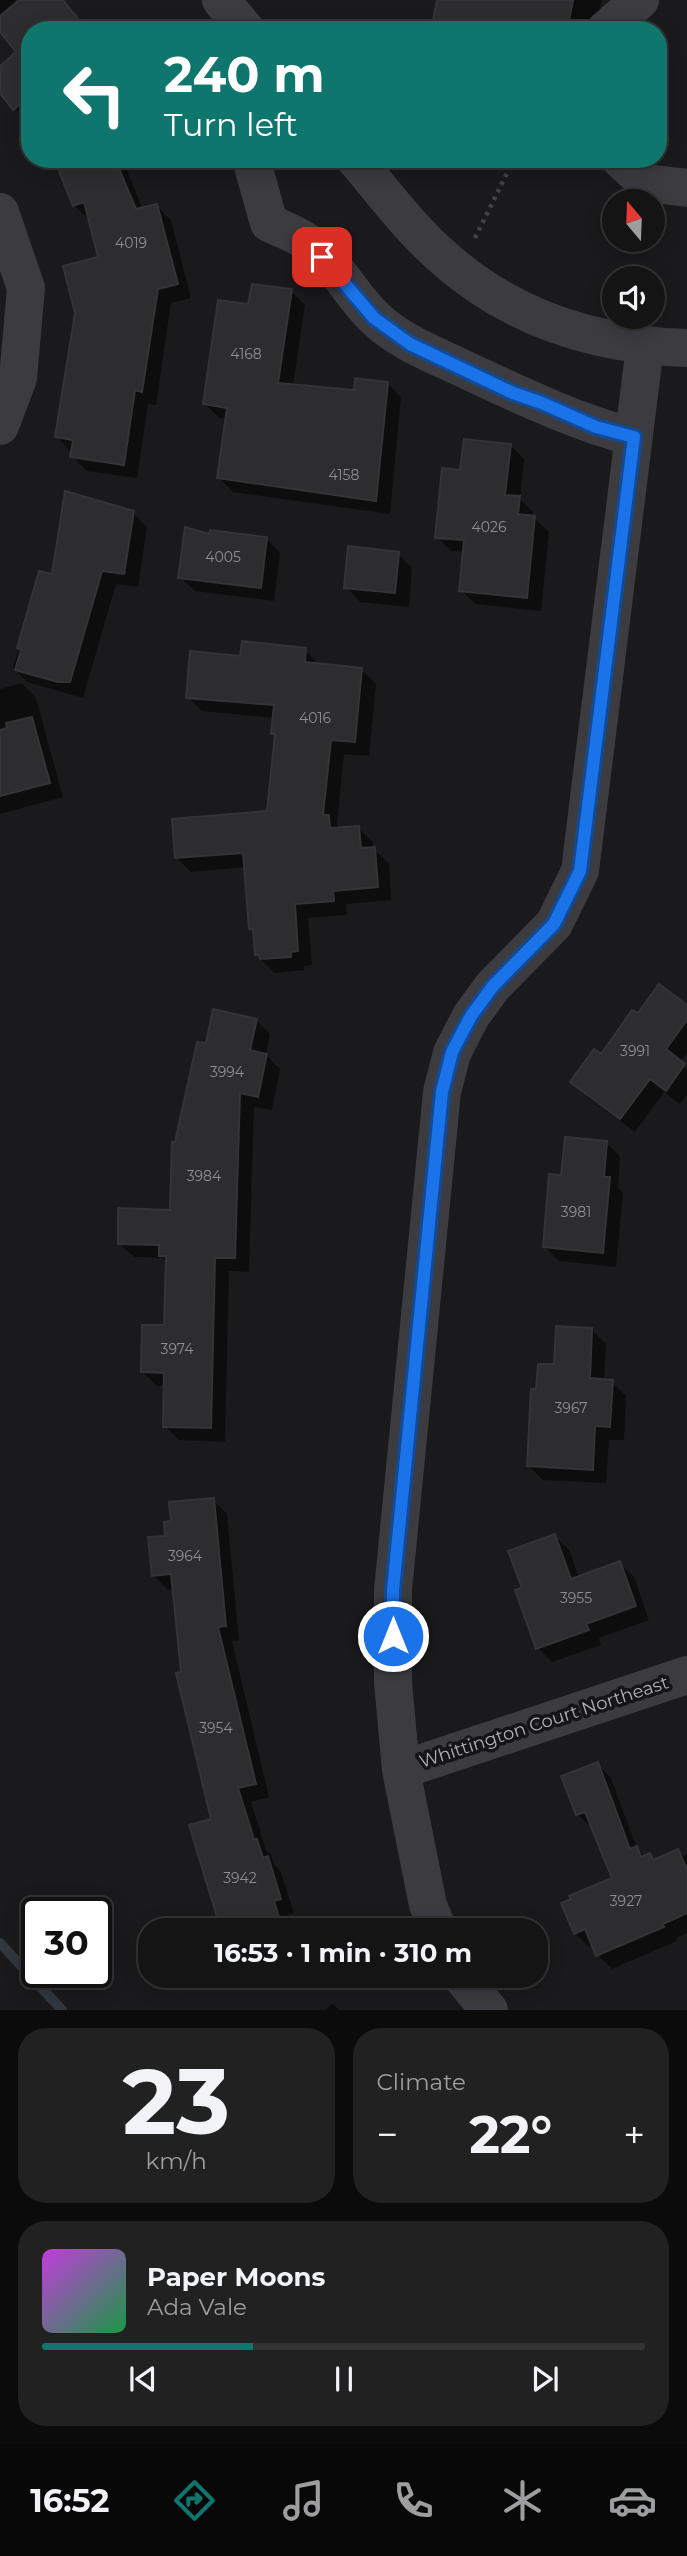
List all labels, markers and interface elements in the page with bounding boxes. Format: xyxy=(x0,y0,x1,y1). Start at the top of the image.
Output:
text: 240 m xyxy=(164,45,325,104)
icon: left xyxy=(49,49,140,140)
text: Turn left xyxy=(164,105,298,144)
north arrow xyxy=(602,189,665,252)
map controls xyxy=(602,189,665,329)
pin xyxy=(292,227,352,287)
house number: 4019 xyxy=(115,234,147,252)
icon: arrive xyxy=(303,238,341,276)
button: sound xyxy=(602,266,665,329)
house number: 4168 xyxy=(230,345,262,363)
house number: 4158 xyxy=(329,466,359,484)
house number: 4026 xyxy=(472,518,507,536)
house number: 4005 xyxy=(205,548,241,566)
house number: 4016 xyxy=(299,709,332,727)
house number: 3991 xyxy=(620,1042,650,1060)
house number: 3994 xyxy=(210,1063,245,1081)
house number: 3984 xyxy=(187,1167,222,1185)
house number: 3981 xyxy=(561,1203,591,1221)
house number: 3974 xyxy=(161,1340,194,1358)
house number: 3967 xyxy=(554,1399,588,1417)
house number: 3964 xyxy=(168,1547,203,1565)
house number: 3955 xyxy=(560,1589,592,1607)
position arrow xyxy=(356,1599,430,1673)
street label: Whittington Court Northeast xyxy=(417,1671,671,1773)
house number: 3954 xyxy=(199,1719,234,1737)
house number: 3942 xyxy=(223,1869,257,1887)
house number: 3927 xyxy=(610,1892,642,1910)
speed limit sign: 30 xyxy=(21,1897,112,1988)
text: 16:53 · 1 min · 310 m xyxy=(214,1937,472,1969)
text: 23 xyxy=(122,2046,230,2157)
text: Climate xyxy=(377,2068,466,2096)
text: 22° xyxy=(469,2103,552,2166)
text: − xyxy=(377,2111,398,2158)
text: + xyxy=(623,2111,645,2158)
text: km/h xyxy=(146,2147,207,2175)
text: Paper Moons xyxy=(147,2261,325,2293)
text: Ada Vale xyxy=(147,2293,247,2321)
icon: previous xyxy=(124,2360,162,2398)
icon: pause xyxy=(325,2360,363,2398)
icon: next xyxy=(526,2360,564,2398)
icon: directions xyxy=(170,2476,219,2525)
icon: music xyxy=(279,2476,328,2525)
icon: phone xyxy=(389,2476,438,2525)
icon: climate xyxy=(498,2476,547,2525)
icon: car xyxy=(608,2476,657,2525)
text: 16:52 xyxy=(30,2481,109,2520)

